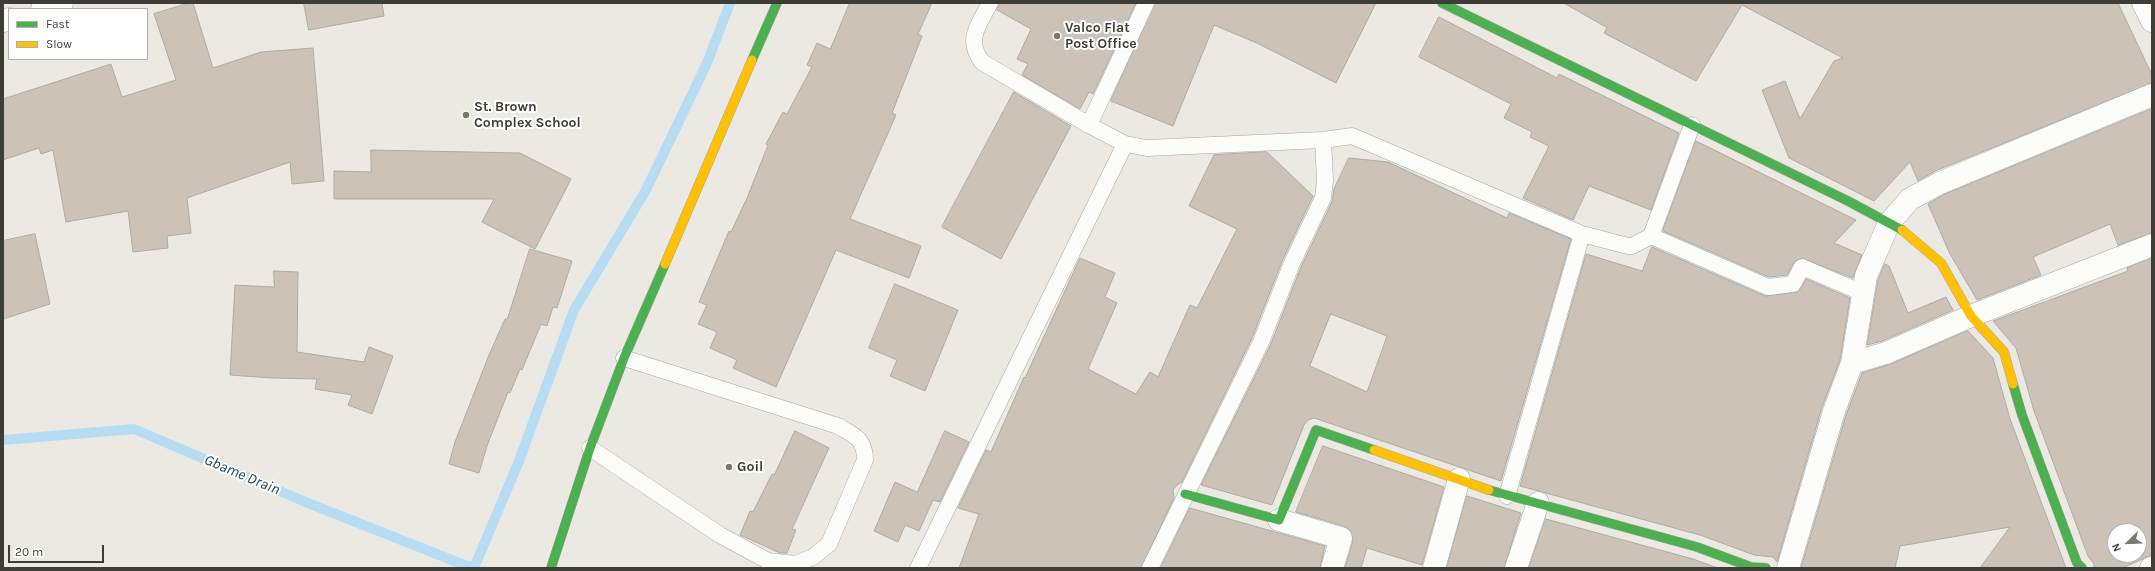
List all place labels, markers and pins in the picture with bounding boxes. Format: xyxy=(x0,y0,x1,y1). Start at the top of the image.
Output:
place label: Valco Flat Post Office xyxy=(1065,20,1137,52)
marker: Valco Flat Post Office xyxy=(1052,31,1062,41)
place label: St. Brown Complex School xyxy=(474,99,581,132)
marker: St. Brown Complex School xyxy=(461,110,471,120)
place label: Goil xyxy=(737,459,763,475)
marker: Goil xyxy=(724,462,734,472)

